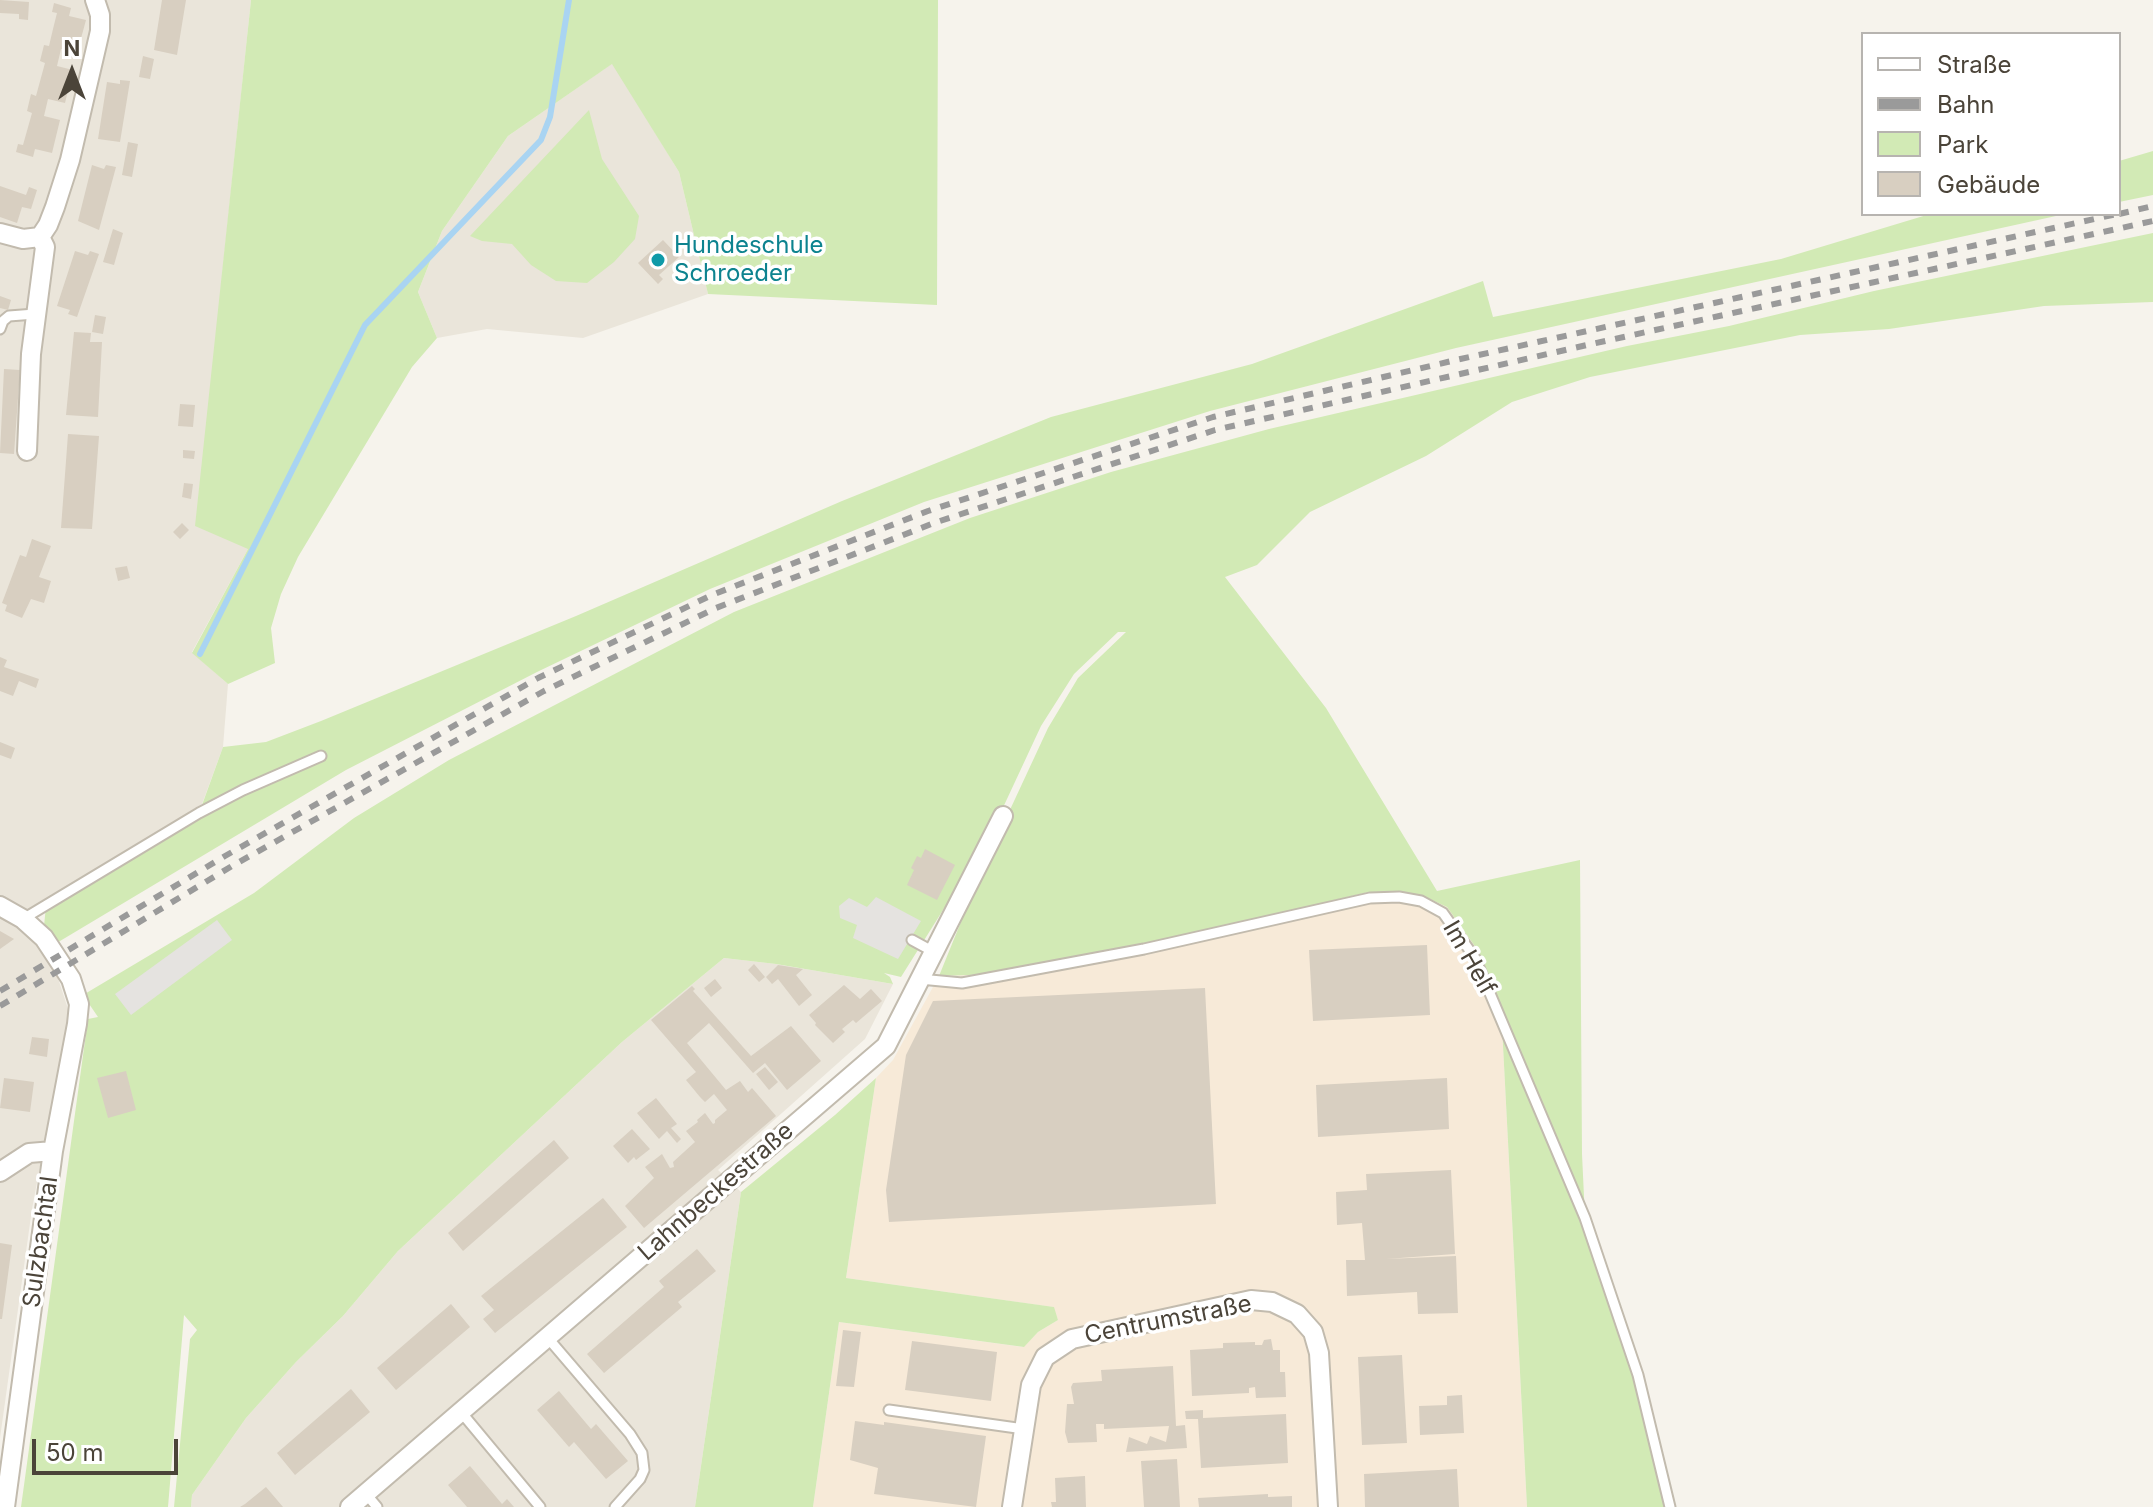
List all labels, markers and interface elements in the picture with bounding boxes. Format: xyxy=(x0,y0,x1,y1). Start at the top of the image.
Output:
north arrow xyxy=(32,32,112,112)
legend xyxy=(1861,32,2121,216)
text: N xyxy=(64,35,80,61)
text: Straße xyxy=(1937,50,2012,79)
text: Bahn xyxy=(1937,90,1995,119)
text: Park xyxy=(1937,130,1988,159)
text: Gebäude xyxy=(1937,170,2040,199)
place label: Hundeschule Schroeder xyxy=(674,232,823,288)
marker: Hundeschule Schroeder xyxy=(649,251,667,269)
street label: Im Helf xyxy=(1436,916,1502,1000)
street label: Lahnbeckestraße xyxy=(632,1117,800,1267)
street label: Sulzbachtal xyxy=(18,1175,64,1309)
street label: Centrumstraße xyxy=(1082,1290,1254,1350)
scale bar xyxy=(36,1423,182,1473)
text: 50 m xyxy=(46,1438,104,1467)

